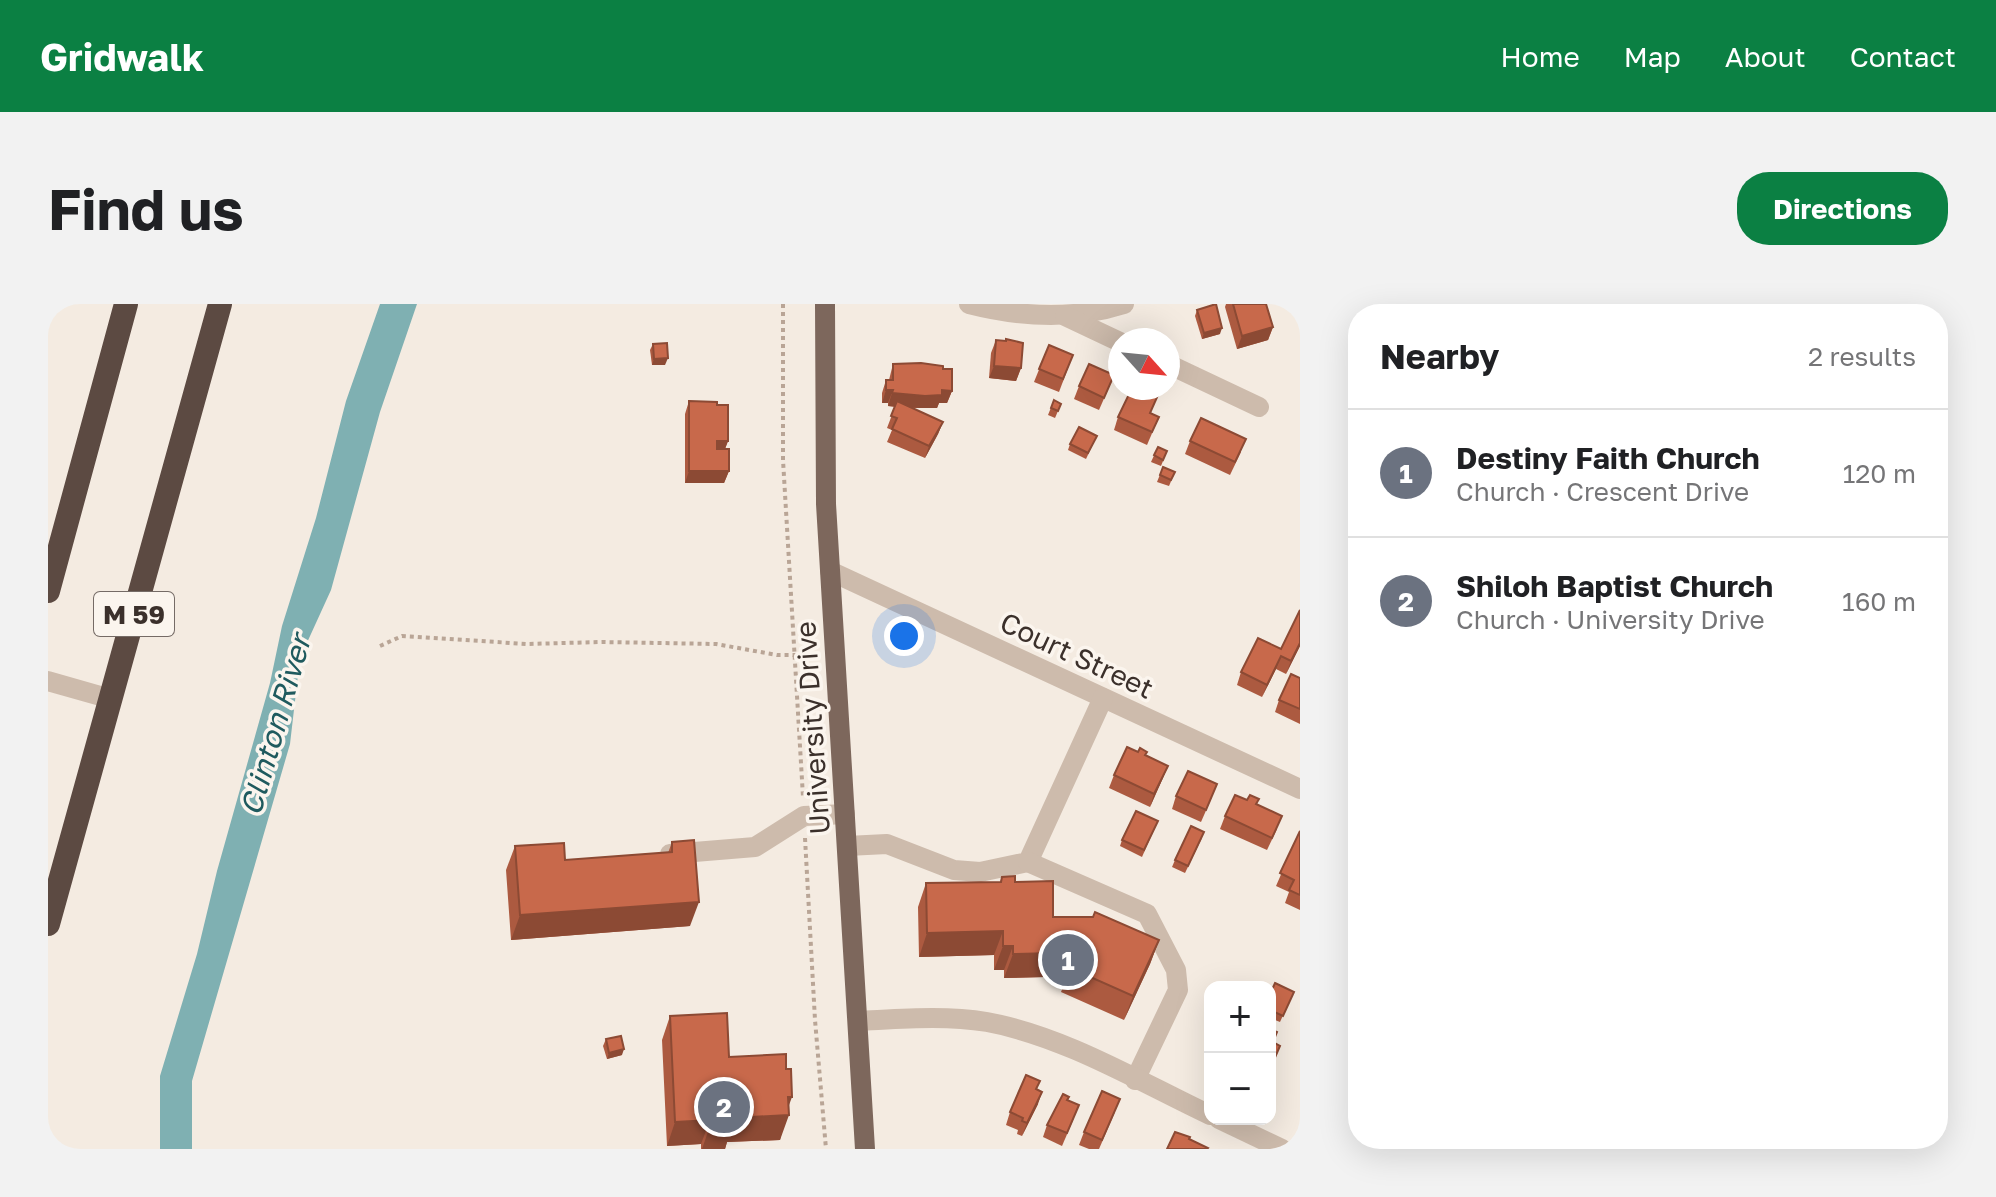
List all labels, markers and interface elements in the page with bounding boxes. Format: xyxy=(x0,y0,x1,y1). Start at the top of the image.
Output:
text: Gridwalk xyxy=(40,34,204,79)
text: Home xyxy=(1501,40,1580,73)
text: Map xyxy=(1624,40,1681,73)
text: About xyxy=(1725,40,1806,73)
text: Contact xyxy=(1850,40,1956,73)
button: Directions xyxy=(1737,172,1948,245)
text: Find us xyxy=(48,175,244,242)
north arrow xyxy=(1108,328,1180,400)
text: Nearby xyxy=(1380,336,1500,376)
text: 2 results xyxy=(1808,341,1916,372)
text: Destiny Faith Church xyxy=(1456,440,1760,476)
text: 1 xyxy=(1399,458,1413,489)
text: 120 m xyxy=(1843,458,1916,489)
text: Church · Crescent Drive xyxy=(1456,476,1749,507)
text: Shiloh Baptist Church xyxy=(1456,568,1773,604)
text: 2 xyxy=(1398,586,1414,617)
text: 160 m xyxy=(1842,586,1916,617)
road number: M 59 xyxy=(94,592,174,636)
text: Church · University Drive xyxy=(1456,604,1765,635)
street label: Court Street xyxy=(995,605,1159,705)
your location xyxy=(884,616,924,656)
street label: University Drive xyxy=(788,620,836,836)
water label: Clinton River xyxy=(232,627,319,819)
pin: 1 xyxy=(1042,930,1094,990)
map controls xyxy=(1204,981,1276,1125)
button: + xyxy=(1204,981,1276,1053)
button: − xyxy=(1204,1053,1276,1125)
pin: 2 xyxy=(698,1077,750,1137)

